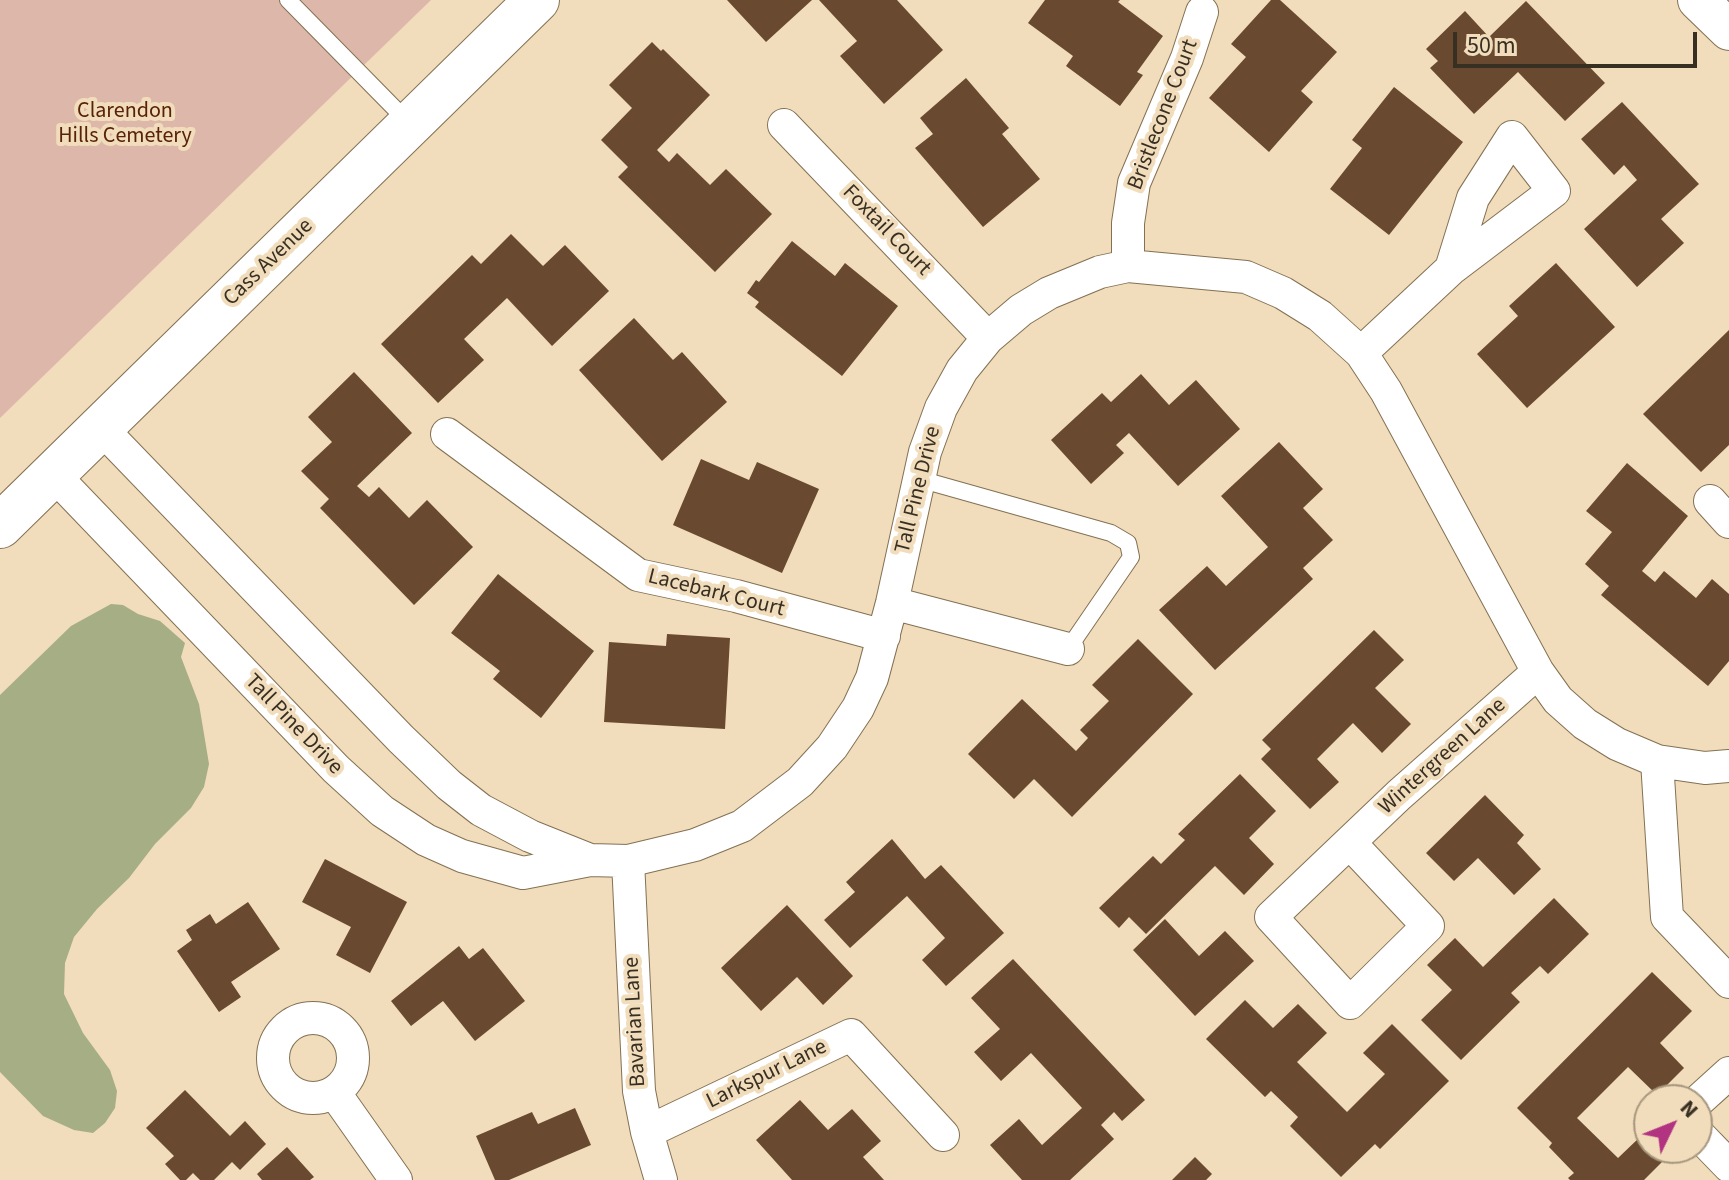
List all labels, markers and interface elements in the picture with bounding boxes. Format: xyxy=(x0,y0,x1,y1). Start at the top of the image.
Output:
scale bar xyxy=(1457,16,1701,66)
text: 50 m xyxy=(1467,28,1516,63)
street label: Bristlecone Court xyxy=(1123,36,1205,194)
park label: Clarendon Hills Cemetery xyxy=(58,99,192,150)
street label: Foxtail Court xyxy=(836,180,936,282)
street label: Cass Avenue xyxy=(219,214,319,312)
street label: Tall Pine Drive xyxy=(890,424,948,556)
street label: Lacebark Court xyxy=(645,564,787,624)
street label: Tall Pine Drive xyxy=(238,669,348,781)
street label: Wintergreen Lane xyxy=(1374,693,1512,821)
street label: Bavarian Lane xyxy=(619,956,653,1088)
street label: Larkspur Lane xyxy=(703,1035,831,1115)
north arrow xyxy=(1633,1084,1713,1164)
text: N xyxy=(1672,1093,1706,1125)

